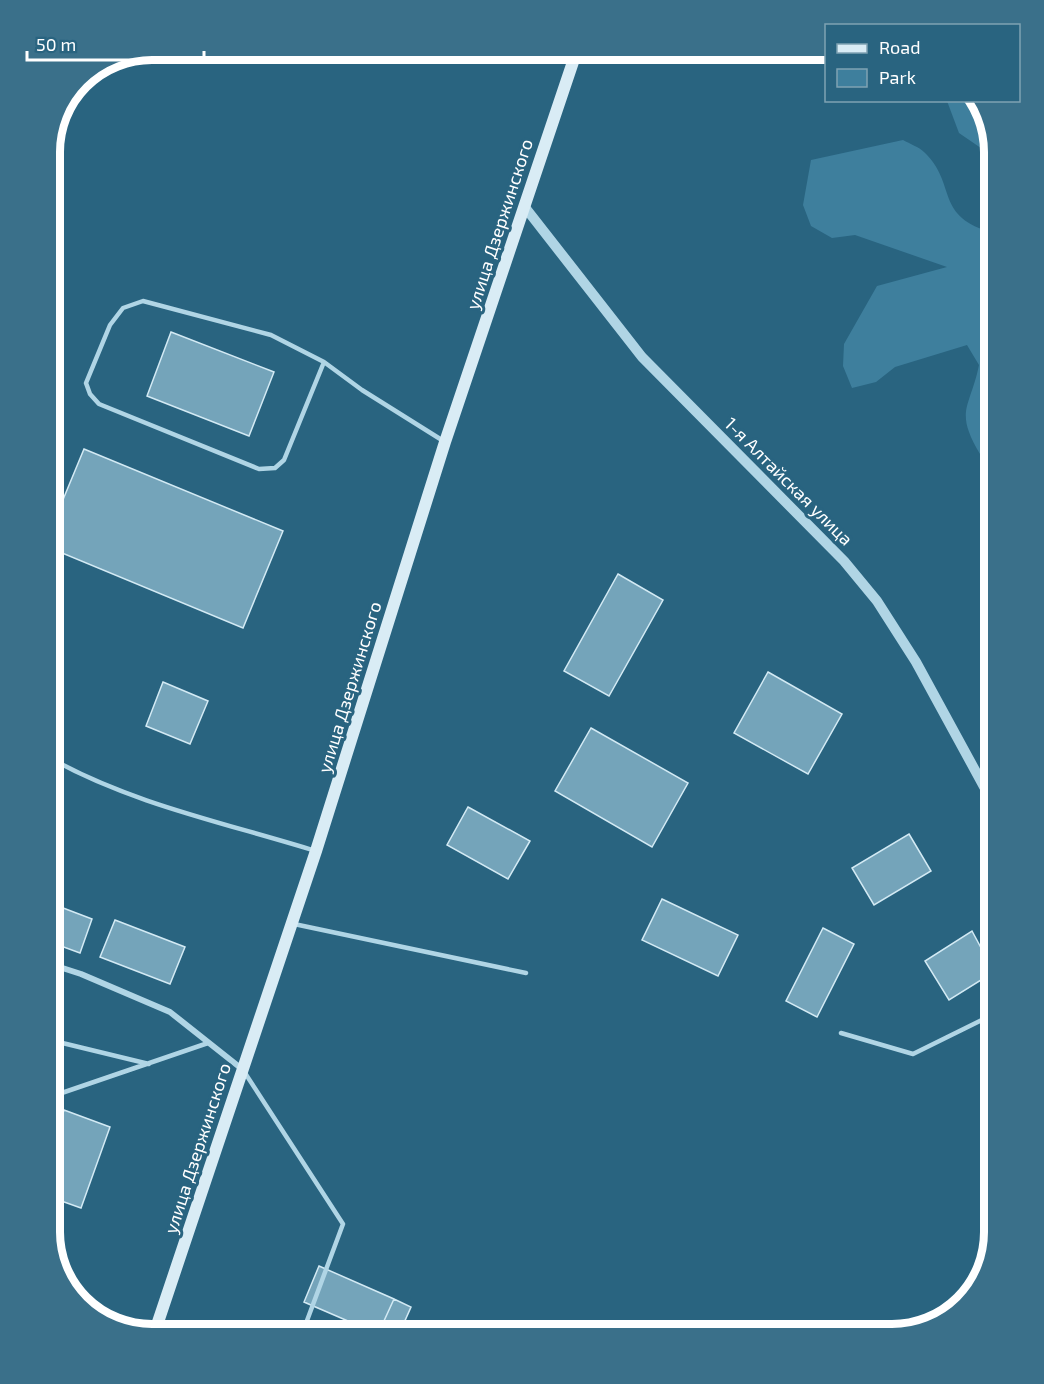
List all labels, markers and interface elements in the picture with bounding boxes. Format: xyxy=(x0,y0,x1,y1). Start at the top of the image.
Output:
scale bar xyxy=(27,24,204,62)
legend xyxy=(825,24,1020,102)
text: 50 m xyxy=(36,33,76,55)
text: Road xyxy=(879,36,920,58)
text: Park xyxy=(879,66,916,88)
street label: улица Дзержинского xyxy=(461,136,537,312)
street label: 1-я Алтайская улица xyxy=(720,412,858,550)
street label: улица Дзержинского xyxy=(312,599,386,775)
street label: улица Дзержинского xyxy=(159,1060,235,1236)

